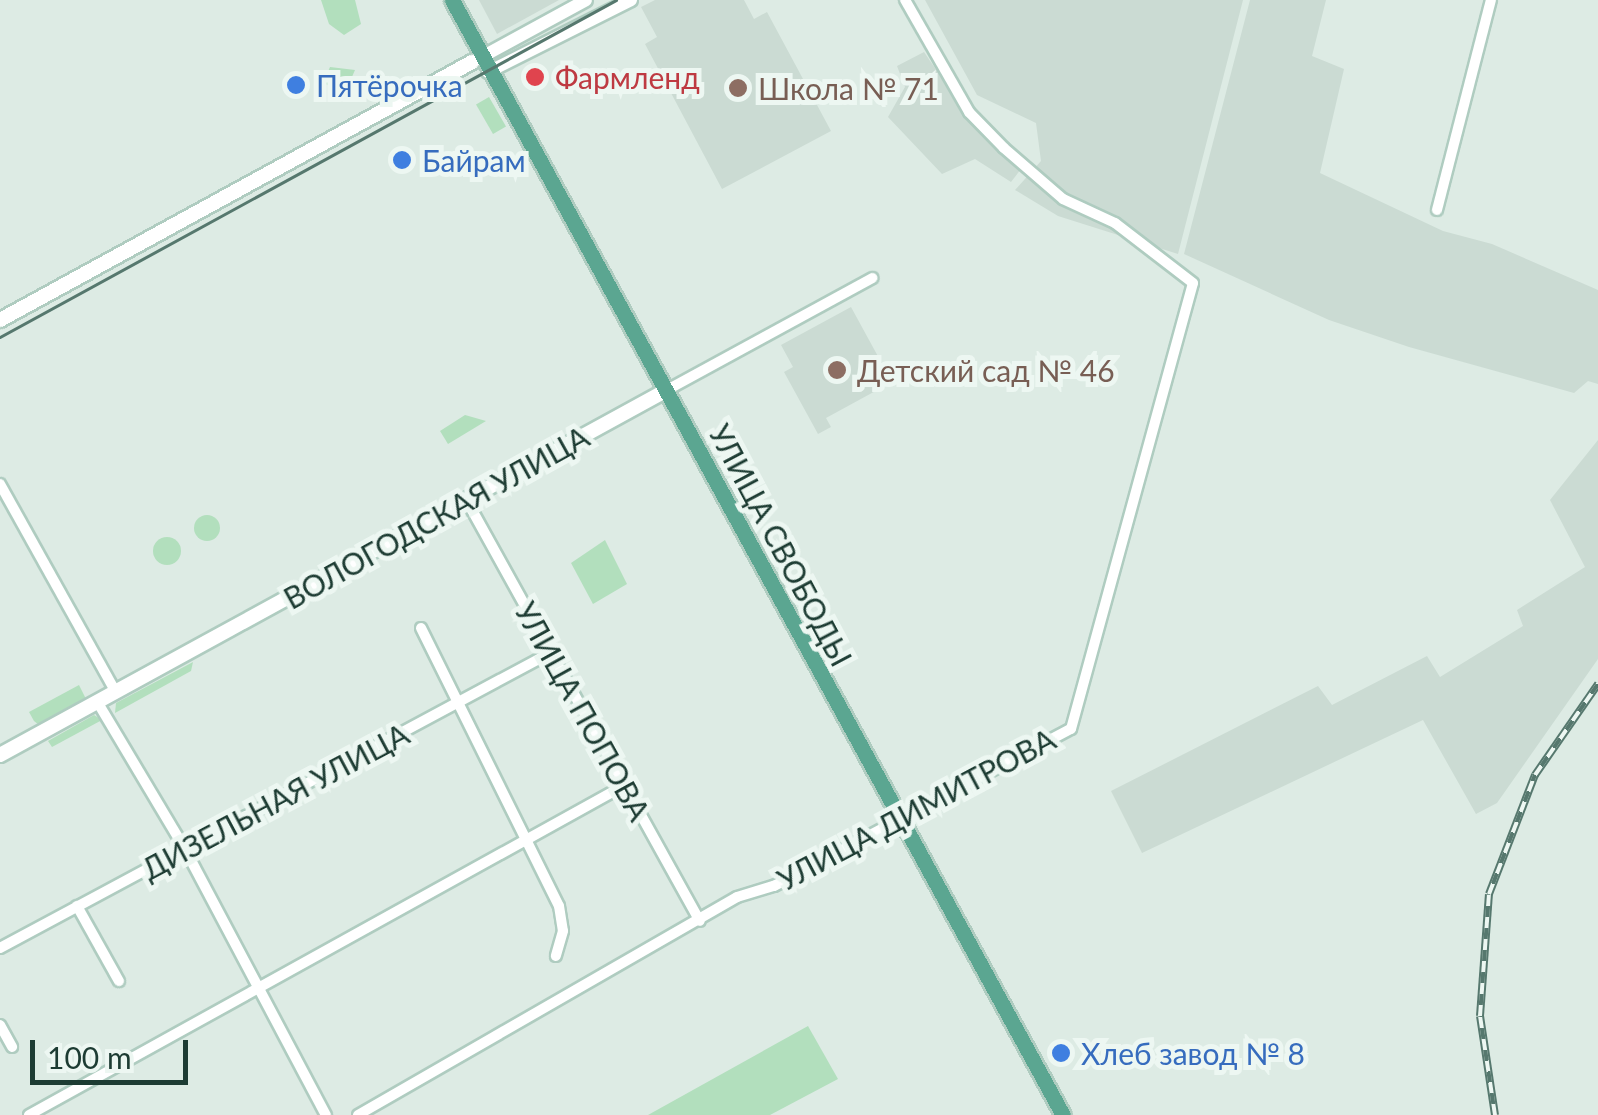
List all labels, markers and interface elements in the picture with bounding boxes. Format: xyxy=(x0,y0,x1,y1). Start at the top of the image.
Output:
place label: Фармленд xyxy=(555,59,700,95)
marker: Фармленд xyxy=(524,66,546,88)
place label: Пятёрочка xyxy=(316,67,463,103)
place label: Школа № 71 xyxy=(758,70,939,106)
marker: Пятёрочка xyxy=(285,74,307,96)
marker: Школа № 71 xyxy=(727,77,749,99)
place label: Байрам xyxy=(422,142,526,178)
marker: Байрам xyxy=(391,149,413,171)
place label: Детский сад № 46 xyxy=(857,352,1115,388)
marker: Детский сад № 46 xyxy=(826,359,848,381)
street label: ВОЛОГОДСКАЯ УЛИЦА xyxy=(277,418,595,616)
street label: УЛИЦА СВОБОДЫ xyxy=(702,418,860,672)
street label: УЛИЦА ПОПОВА xyxy=(508,595,658,827)
street label: ДИЗЕЛЬНАЯ УЛИЦА xyxy=(135,715,415,887)
street label: УЛИЦА ДИМИТРОВА xyxy=(771,720,1061,898)
scale bar xyxy=(35,1020,192,1082)
place label: Хлеб завод № 8 xyxy=(1081,1035,1305,1071)
text: 100 m xyxy=(47,1039,132,1075)
marker: Хлеб завод № 8 xyxy=(1050,1042,1072,1064)

